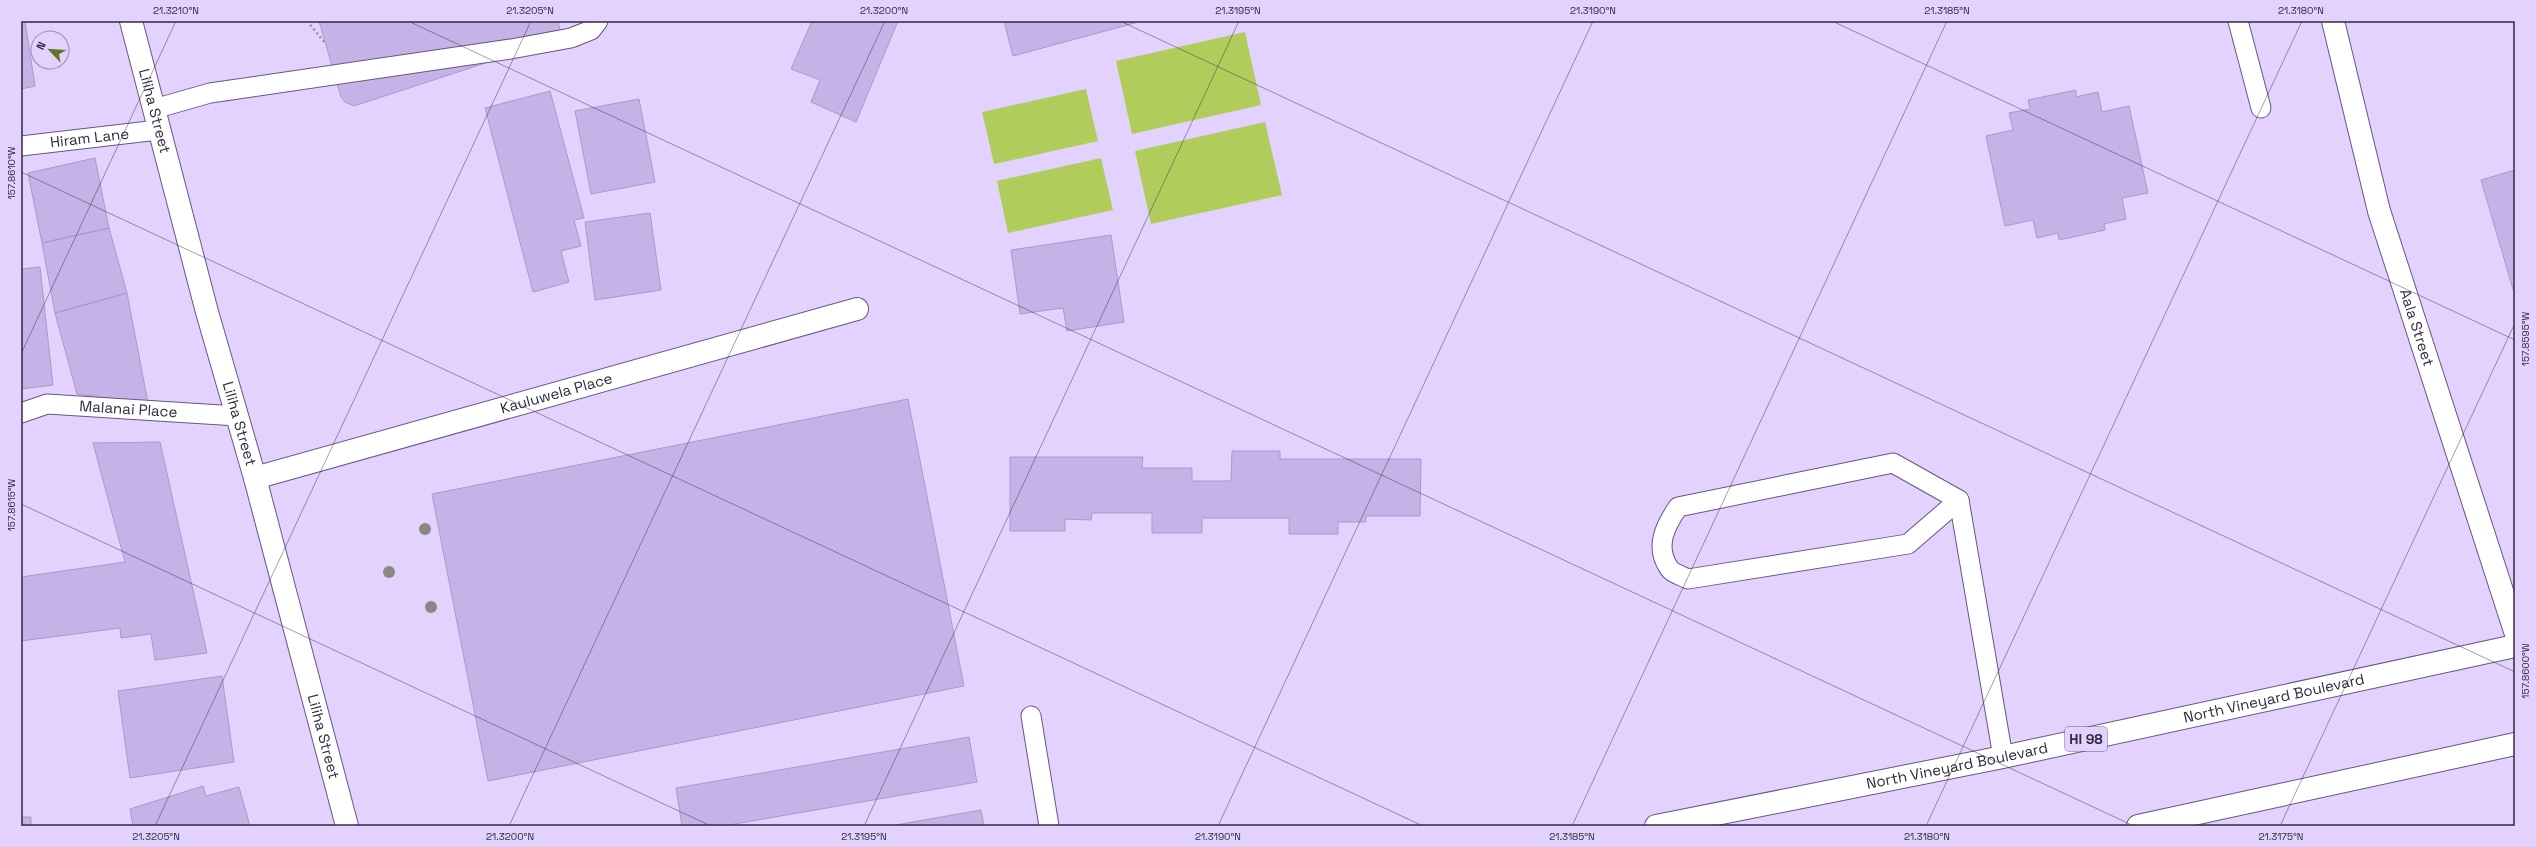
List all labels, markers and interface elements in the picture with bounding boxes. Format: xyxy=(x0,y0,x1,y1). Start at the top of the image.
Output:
text: 21.3210°N xyxy=(153,4,199,17)
text: 21.3205°N xyxy=(506,4,554,17)
text: 21.3200°N xyxy=(860,4,908,17)
text: 21.3195°N xyxy=(1215,4,1261,17)
text: 21.3190°N xyxy=(1570,4,1616,17)
text: 21.3185°N xyxy=(1924,4,1970,17)
text: 21.3180°N xyxy=(2278,4,2324,17)
north arrow xyxy=(30,30,70,70)
text: N xyxy=(33,39,49,52)
street label: Liliha Street xyxy=(135,66,175,155)
street label: Hiram Lane xyxy=(49,123,130,152)
text: 157.8610°W xyxy=(5,146,18,200)
street label: Aala Street xyxy=(2396,286,2439,369)
text: 157.8595°W xyxy=(2519,312,2532,366)
street label: Kauluwela Place xyxy=(498,368,615,418)
street label: Liliha Street xyxy=(219,379,261,468)
street label: Malanai Place xyxy=(79,396,178,421)
text: 157.8615°W xyxy=(5,478,18,531)
text: 157.8600°W xyxy=(2519,643,2532,699)
street label: North Vineyard Boulevard xyxy=(2182,669,2366,727)
street label: Liliha Street xyxy=(304,692,344,781)
road number: HI 98 xyxy=(2065,727,2107,751)
street label: North Vineyard Boulevard xyxy=(1865,738,2049,793)
text: 21.3205°N xyxy=(132,830,180,843)
text: 21.3200°N xyxy=(486,830,534,843)
text: 21.3195°N xyxy=(841,830,887,843)
text: 21.3190°N xyxy=(1195,830,1241,843)
text: 21.3185°N xyxy=(1549,830,1595,843)
text: 21.3180°N xyxy=(1904,830,1950,843)
text: 21.3175°N xyxy=(2259,830,2303,843)

